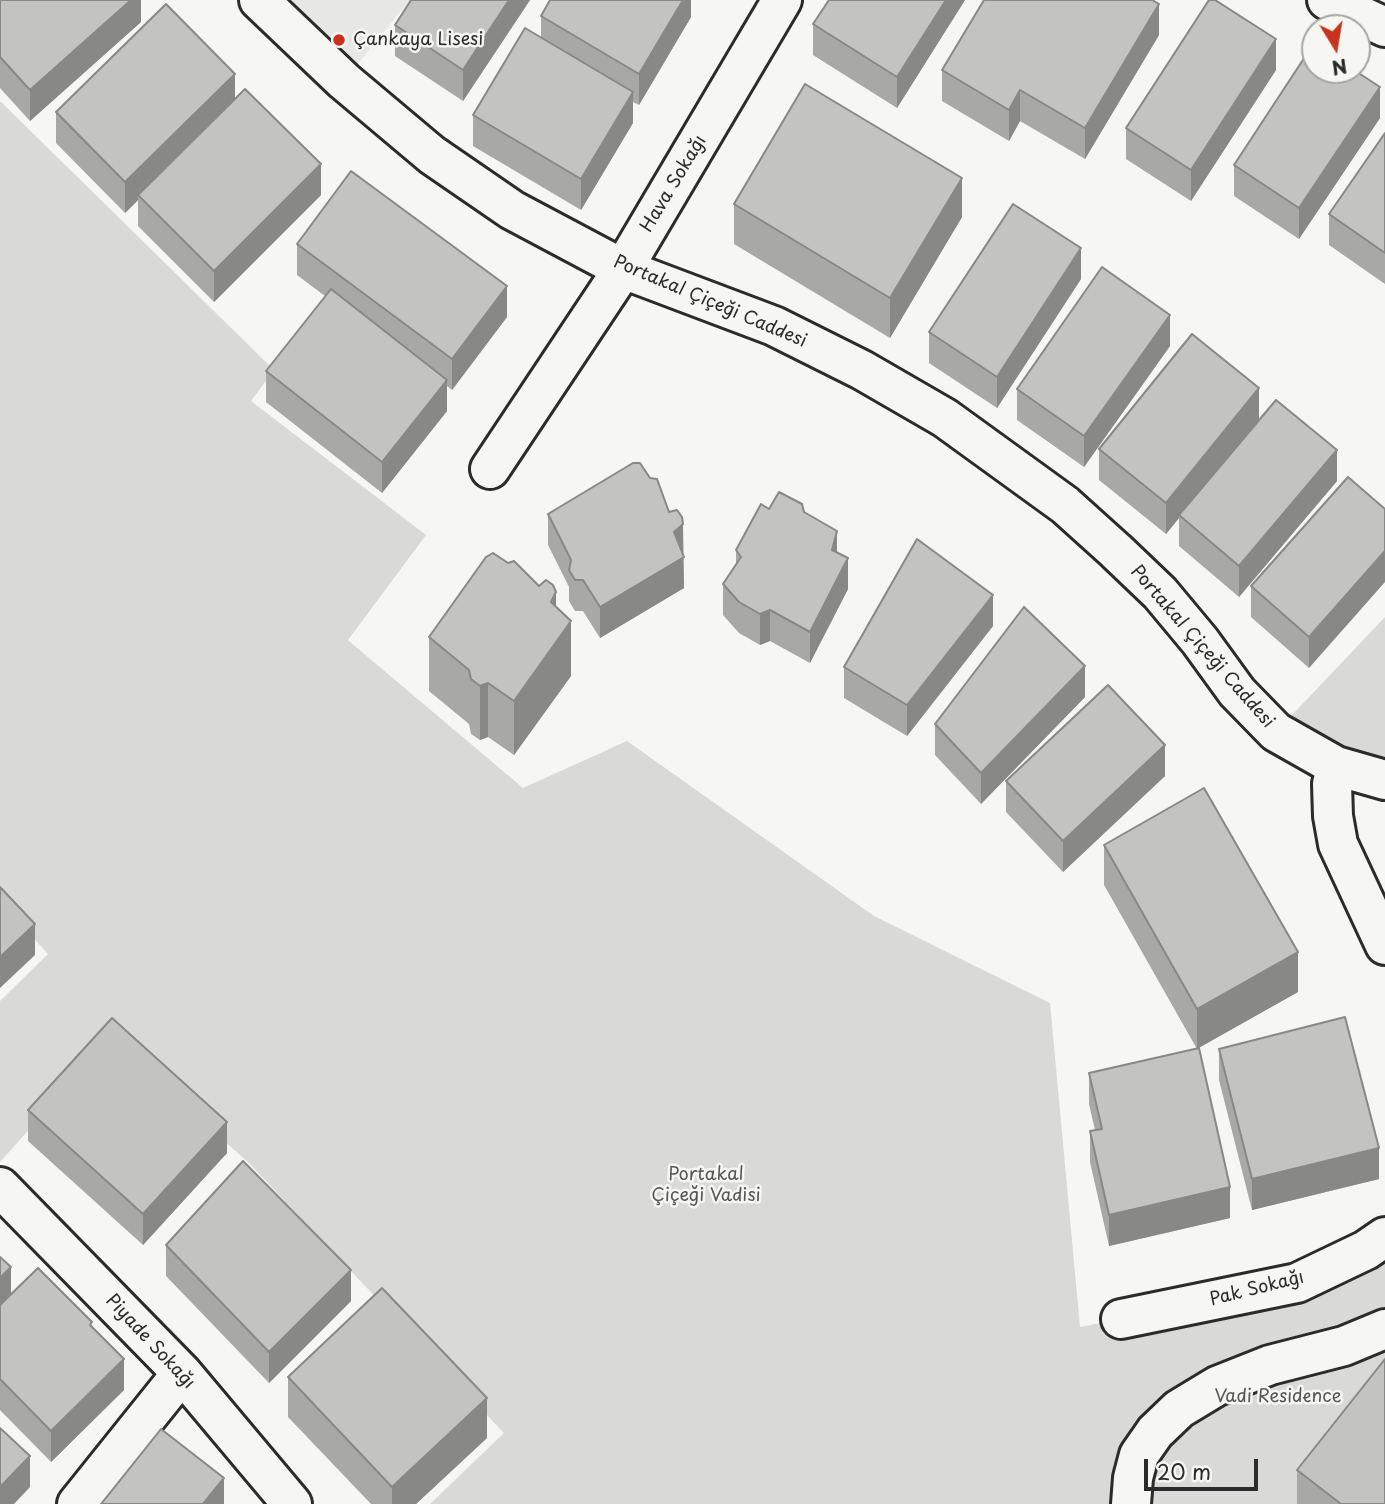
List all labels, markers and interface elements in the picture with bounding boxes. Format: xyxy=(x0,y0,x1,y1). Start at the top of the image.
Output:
north arrow xyxy=(1301,14,1371,84)
place label: Çankaya Lisesi xyxy=(353,29,483,51)
marker: Çankaya Lisesi xyxy=(331,32,347,48)
text: N xyxy=(1330,52,1350,83)
street label: Hava Sokağı xyxy=(637,132,711,236)
street label: Portakal Çiçeği Caddesi xyxy=(610,251,810,353)
street label: Portakal Çiçeği Caddesi xyxy=(1126,561,1278,733)
park label: Portakal Çiçeği Vadisi xyxy=(651,1164,761,1206)
street label: Pak Sokağı xyxy=(1208,1267,1306,1311)
street label: Piyade Sokağı xyxy=(101,1290,199,1394)
park label: Vadi Residence xyxy=(1215,1386,1341,1408)
scale bar xyxy=(1147,1444,1261,1488)
text: 20 m xyxy=(1157,1455,1211,1487)

